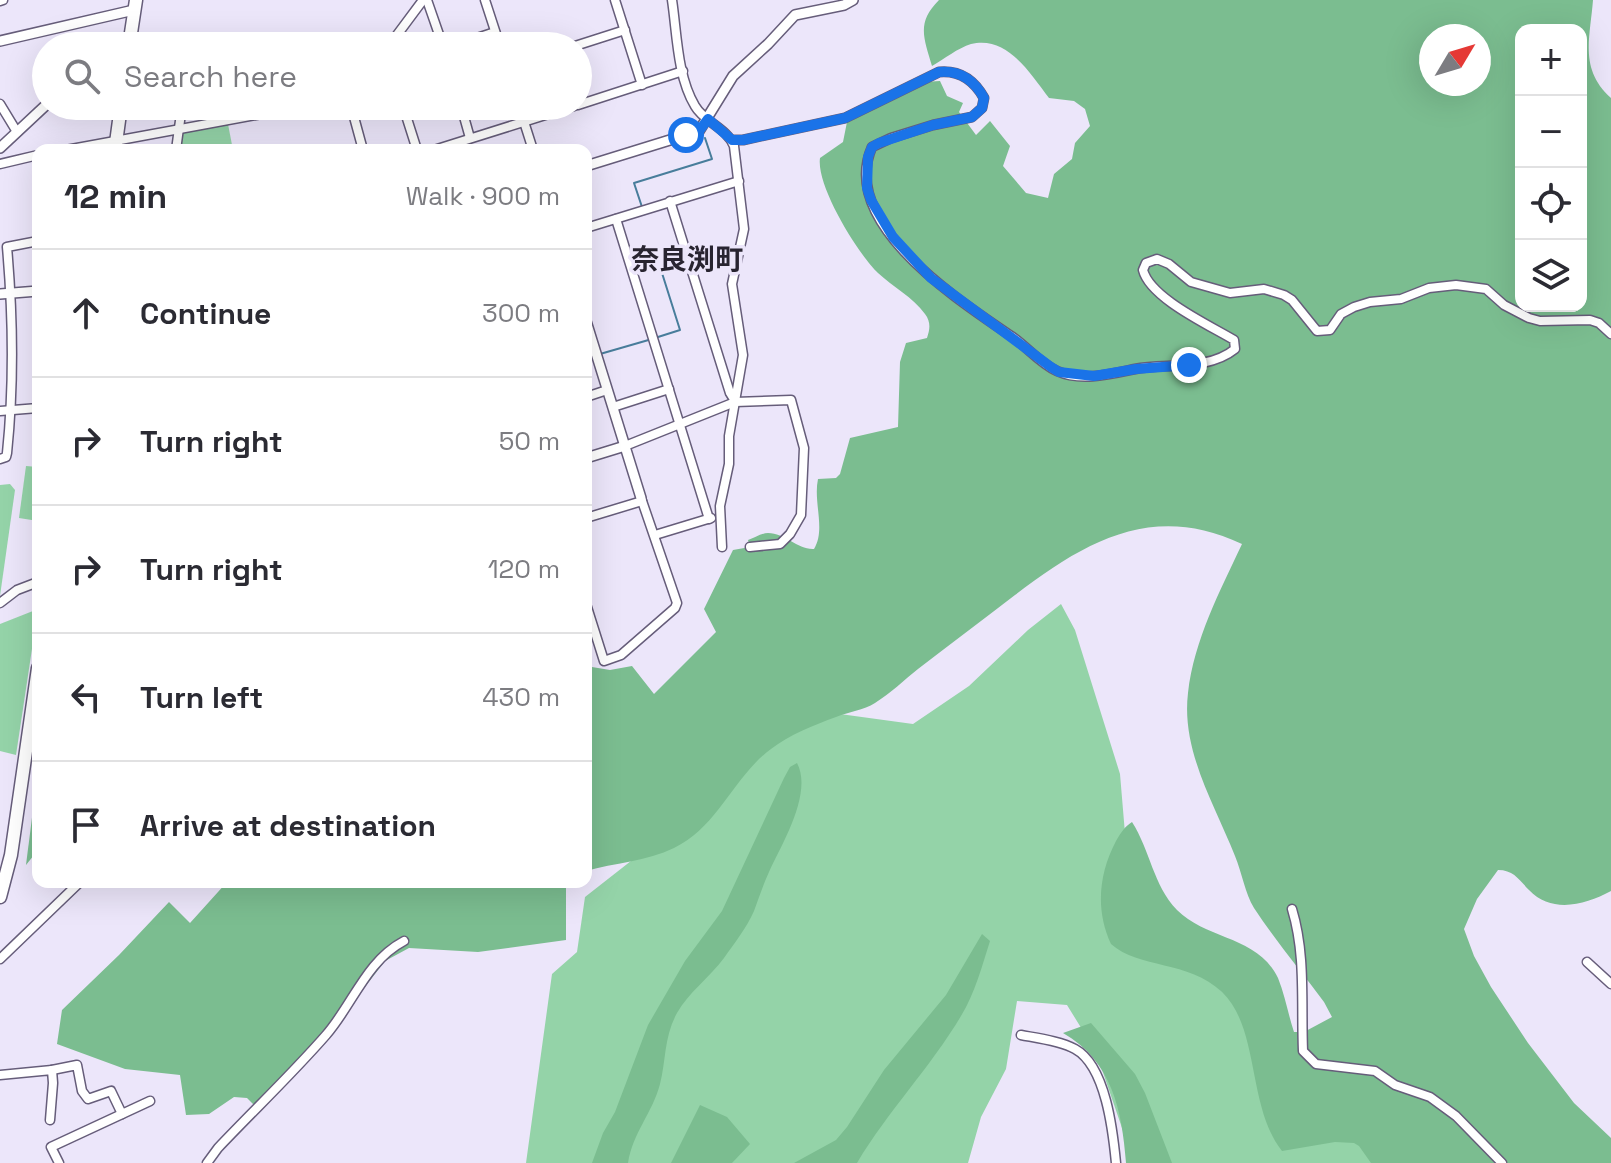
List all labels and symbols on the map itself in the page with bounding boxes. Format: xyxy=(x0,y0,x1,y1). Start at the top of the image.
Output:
north arrow xyxy=(1419,24,1491,96)
route start xyxy=(668,117,704,153)
district label: 奈良渕町 xyxy=(631,241,743,277)
route end xyxy=(1171,347,1207,383)

